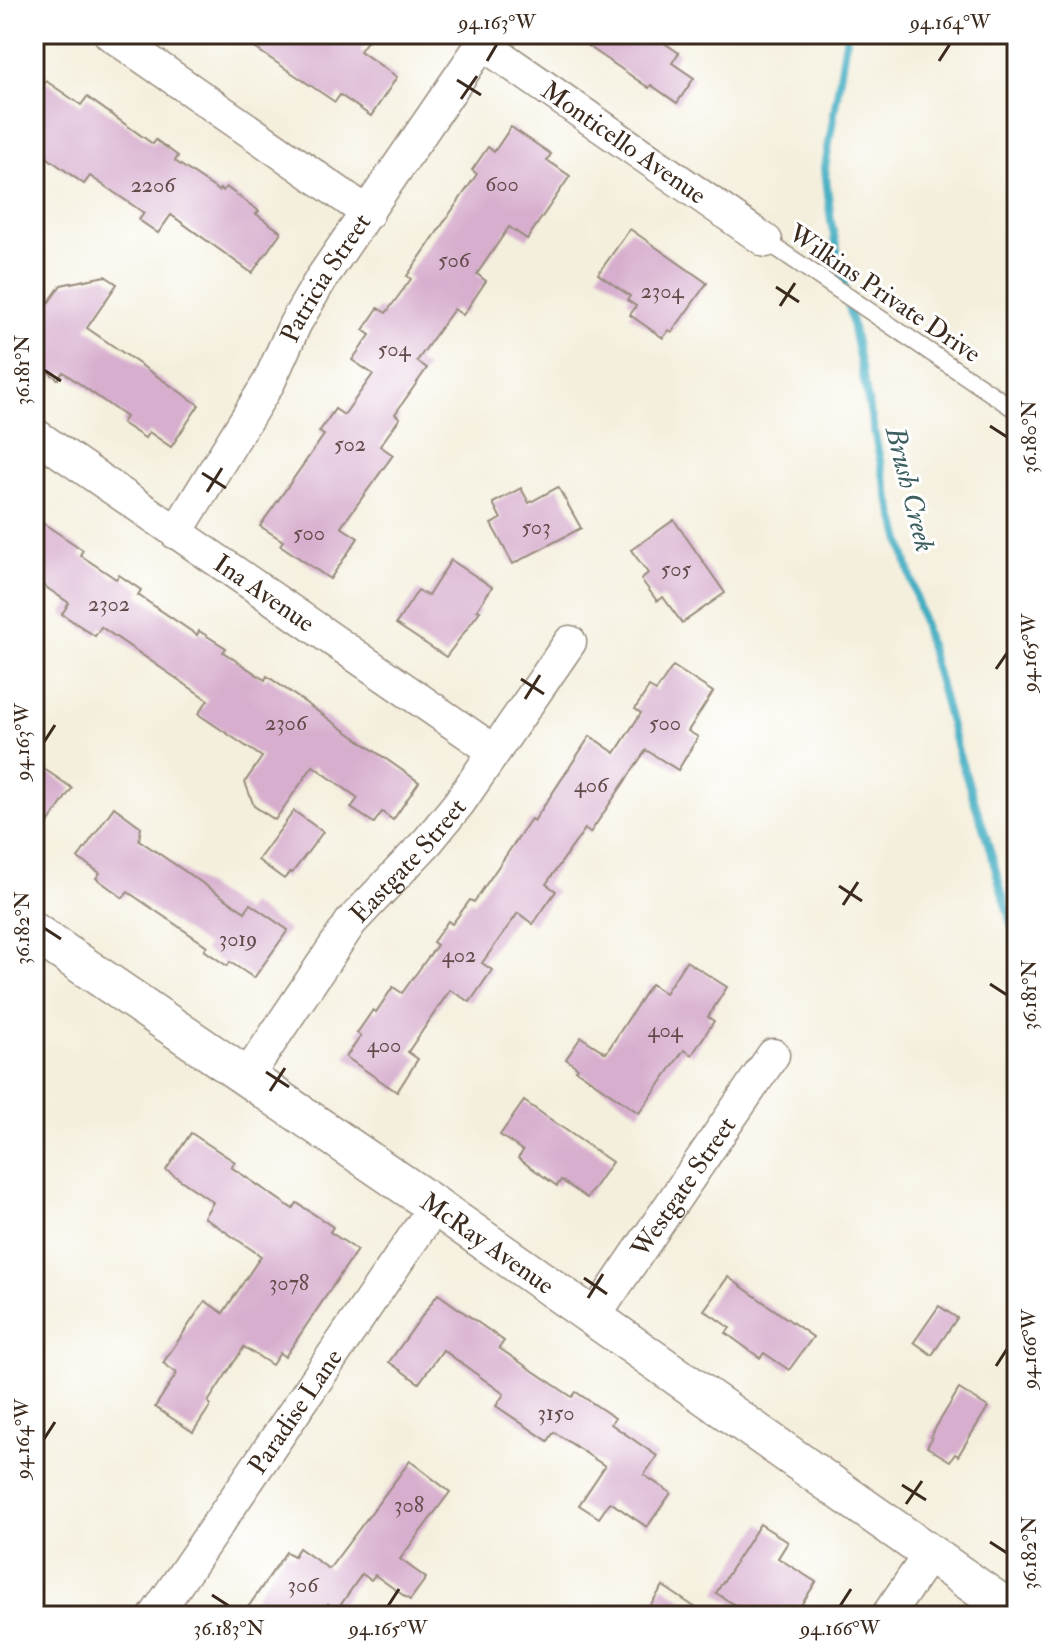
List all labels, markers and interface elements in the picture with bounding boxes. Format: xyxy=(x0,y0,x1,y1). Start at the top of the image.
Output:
text: 94.163°W xyxy=(456,10,536,35)
text: 94.164°W xyxy=(908,10,991,35)
street label: Monticello Avenue xyxy=(535,75,712,212)
house number: 600 xyxy=(485,170,519,198)
house number: 2206 xyxy=(131,171,177,199)
street label: Patricia Street xyxy=(274,208,378,348)
street label: Wilkins Private Drive xyxy=(781,217,987,370)
house number: 506 xyxy=(438,246,472,274)
house number: 2304 xyxy=(641,277,684,305)
text: 36.181°N xyxy=(10,335,35,405)
house number: 504 xyxy=(378,335,411,363)
text: 36.180°N xyxy=(1017,400,1042,474)
water label: Brush Creek xyxy=(877,421,942,556)
house number: 502 xyxy=(334,430,366,458)
house number: 503 xyxy=(521,513,551,541)
house number: 500 xyxy=(293,519,325,547)
street label: Ina Avenue xyxy=(207,548,321,640)
house number: 505 xyxy=(661,555,692,583)
house number: 2302 xyxy=(88,590,130,618)
text: 94.165°W xyxy=(1017,613,1042,694)
text: 94.163°W xyxy=(10,703,35,783)
house number: 2306 xyxy=(265,709,309,737)
house number: 500 xyxy=(649,709,681,737)
house number: 406 xyxy=(574,771,610,799)
street label: Eastgate Street xyxy=(344,792,473,930)
text: 36.182°N xyxy=(10,891,35,965)
house number: 3019 xyxy=(219,925,257,953)
house number: 402 xyxy=(442,941,476,969)
text: 36.181°N xyxy=(1017,960,1042,1030)
house number: 404 xyxy=(648,1016,684,1044)
house number: 400 xyxy=(367,1031,401,1059)
street label: Westgate Street xyxy=(624,1111,743,1264)
street label: McRay Avenue xyxy=(414,1186,560,1302)
house number: 3078 xyxy=(269,1269,309,1297)
text: 94.166°W xyxy=(1017,1308,1042,1391)
street label: Paradise Lane xyxy=(242,1343,350,1480)
text: 94.164°W xyxy=(10,1398,35,1481)
house number: 3150 xyxy=(538,1399,575,1427)
house number: 308 xyxy=(394,1491,424,1519)
text: 36.182°N xyxy=(1017,1516,1042,1590)
house number: 306 xyxy=(288,1571,320,1599)
text: 36.183°N xyxy=(194,1616,264,1641)
text: 94.165°W xyxy=(347,1616,428,1641)
text: 94.166°W xyxy=(798,1616,881,1641)

